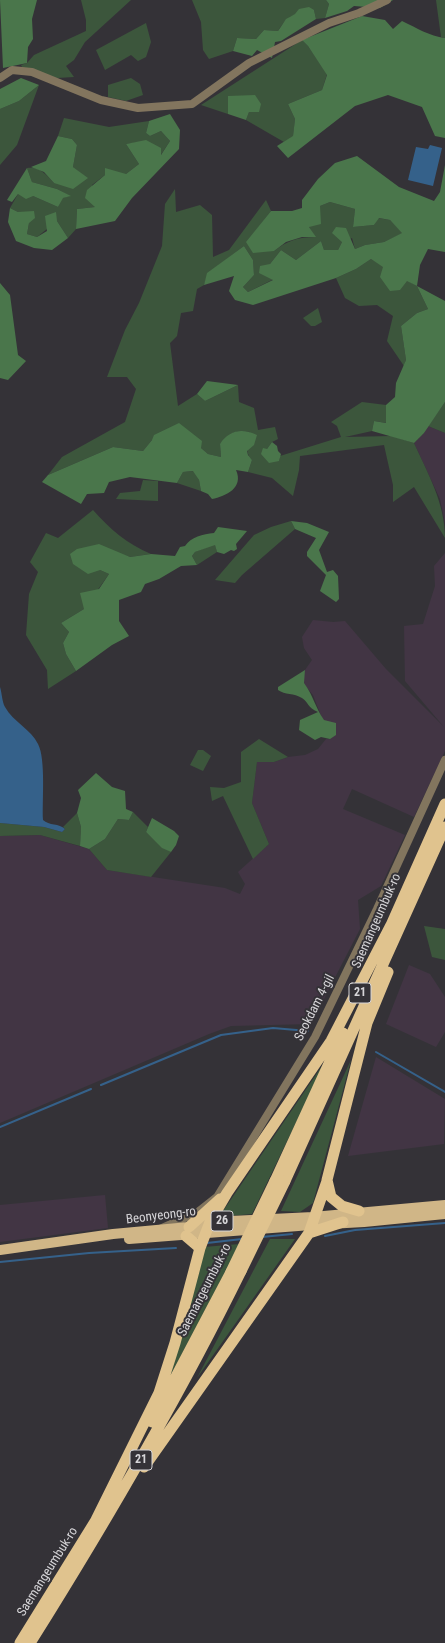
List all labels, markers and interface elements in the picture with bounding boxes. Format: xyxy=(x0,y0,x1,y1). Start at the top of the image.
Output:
street label: Saemangeumbuk-ro xyxy=(349,871,405,971)
street label: Seokdam 4-gil xyxy=(292,972,338,1044)
road number: 21 xyxy=(349,983,371,1003)
street label: Beonyeong-ro xyxy=(125,1204,197,1228)
road number: 26 xyxy=(211,1211,233,1231)
street label: Saemangeumbuk-ro xyxy=(175,1241,235,1339)
road number: 21 xyxy=(130,1450,152,1470)
street label: Saemangeumbuk-ro xyxy=(14,1525,82,1619)

